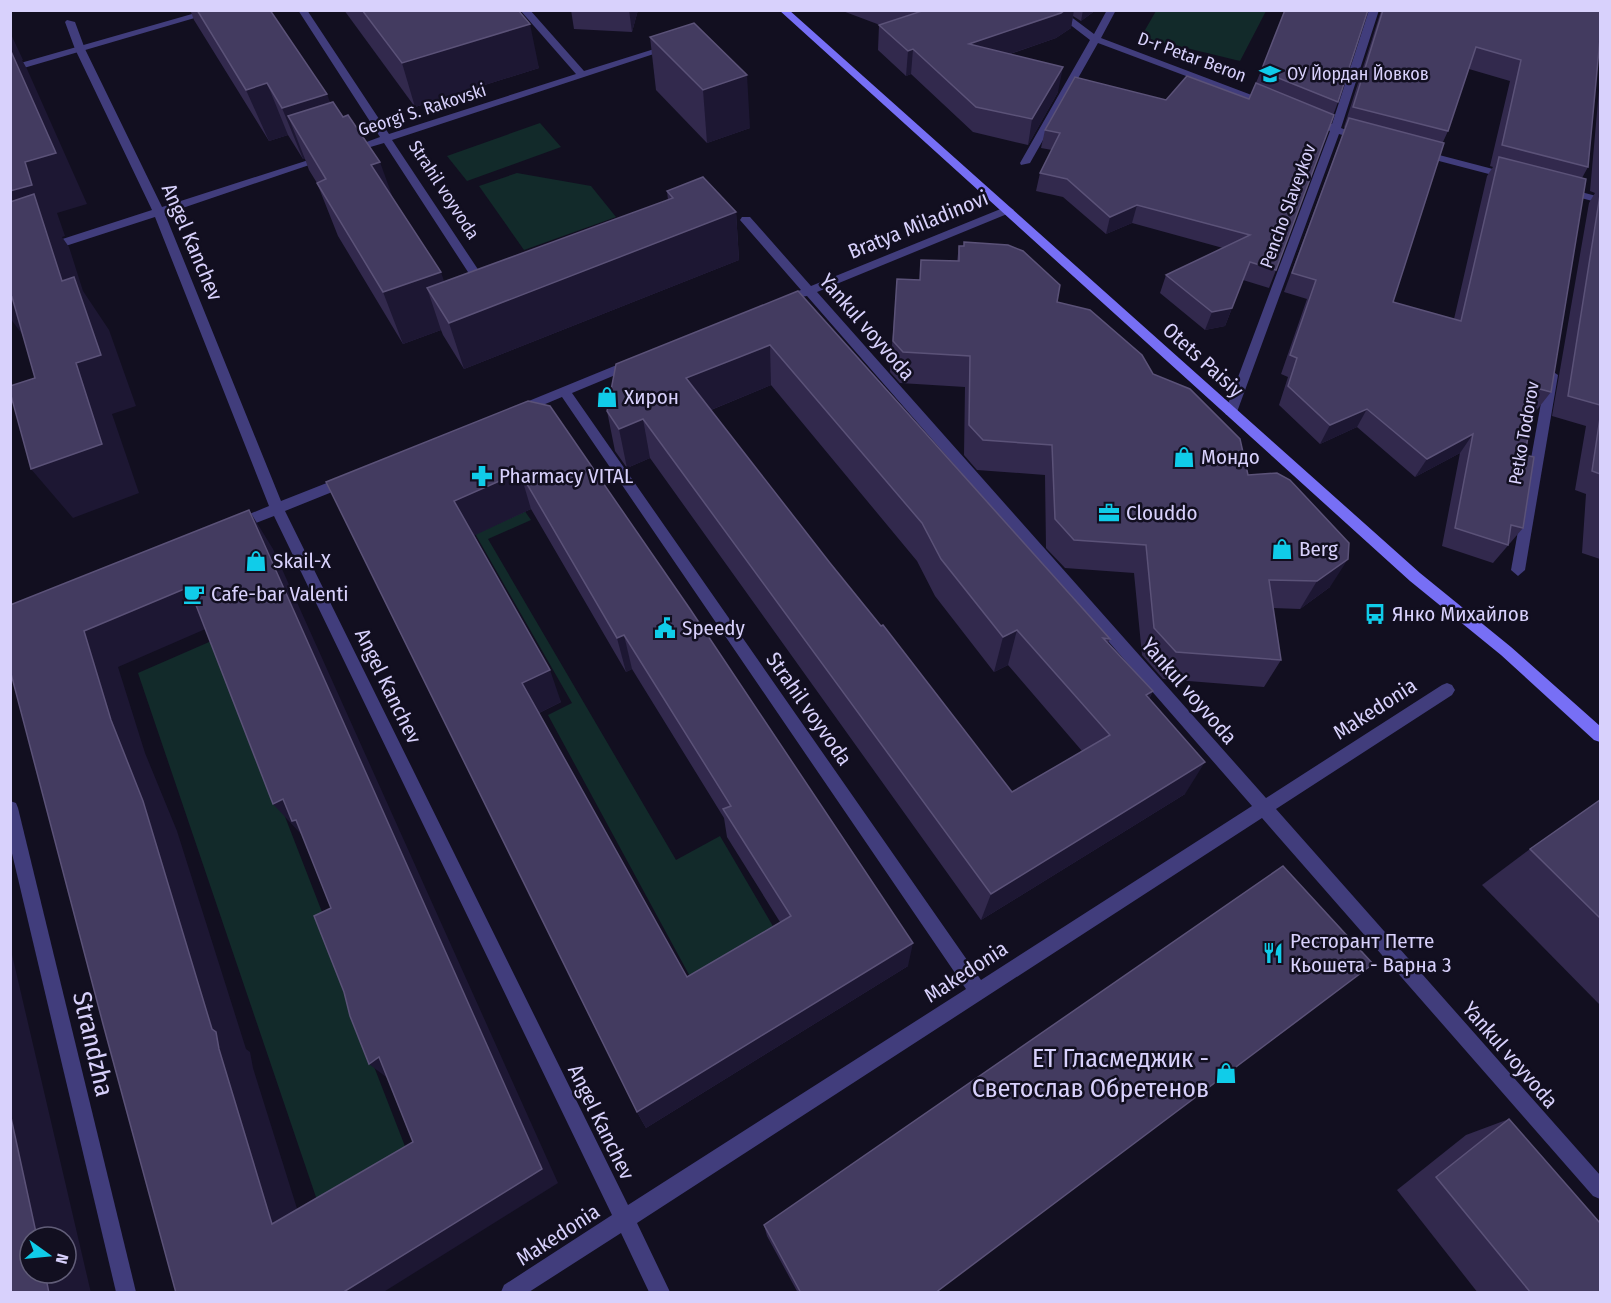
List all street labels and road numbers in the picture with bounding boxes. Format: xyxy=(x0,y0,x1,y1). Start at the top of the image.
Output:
street label: D-r Petar Beron xyxy=(1135,27,1249,87)
street label: Georgi S. Rakovski xyxy=(355,79,489,141)
street label: Strahil voyvoda xyxy=(404,136,484,244)
street label: Pencho Slaveykov xyxy=(1255,141,1321,271)
street label: Angel Kanchev xyxy=(156,180,229,305)
street label: Bratya Miladinovi xyxy=(844,185,992,265)
street label: Yankul voyvoda xyxy=(814,268,920,386)
street label: Otets Paisiy xyxy=(1157,317,1249,404)
street label: Petko Todorov xyxy=(1504,380,1544,486)
street label: Angel Kanchev xyxy=(349,624,427,748)
street label: Yankul voyvoda xyxy=(1136,632,1242,750)
street label: Strahil voyvoda xyxy=(760,647,858,771)
street label: Makedonia xyxy=(1328,672,1422,746)
street label: Makedonia xyxy=(919,935,1013,1009)
street label: Strandzha xyxy=(66,988,120,1100)
street label: Yankul voyvoda xyxy=(1457,996,1563,1114)
street label: Angel Kanchev xyxy=(562,1060,640,1184)
street label: Makedonia xyxy=(511,1198,605,1272)

